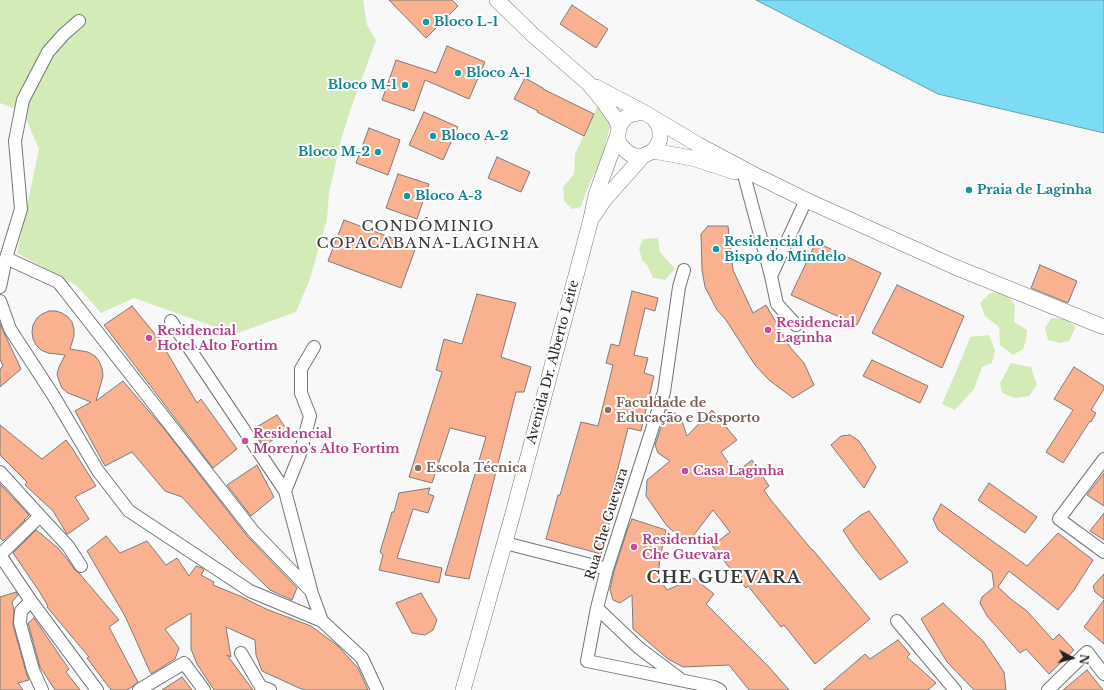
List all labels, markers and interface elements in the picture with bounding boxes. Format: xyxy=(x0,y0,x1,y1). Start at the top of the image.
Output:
place label: Bloco L-1 xyxy=(434,14,498,30)
marker: Bloco L-1 xyxy=(421,17,431,27)
place label: Bloco A-1 xyxy=(466,65,531,81)
marker: Bloco A-1 xyxy=(453,68,463,78)
place label: Bloco M-1 xyxy=(328,77,397,93)
marker: Bloco M-1 xyxy=(400,80,410,90)
place label: Bloco A-2 xyxy=(441,128,508,144)
marker: Bloco A-2 xyxy=(428,131,438,141)
place label: Bloco M-2 xyxy=(298,144,370,160)
marker: Bloco M-2 xyxy=(373,147,383,157)
place label: Praia de Laginha xyxy=(977,182,1092,198)
marker: Praia de Laginha xyxy=(964,185,974,195)
place label: Bloco A-3 xyxy=(415,188,482,204)
marker: Bloco A-3 xyxy=(402,191,412,201)
district label: CONDÓMINIO COPACABANA-LAGINHA xyxy=(316,218,540,253)
place label: Residencial do Bispo do Mindelo xyxy=(724,234,846,265)
marker: Residencial do Bispo do Mindelo xyxy=(711,244,721,254)
street label: Avenida Dr. Alberto Leite xyxy=(524,278,582,446)
place label: Residencial Laginha xyxy=(776,315,855,346)
place label: Residencial Hotel Alto Fortim xyxy=(157,323,278,354)
marker: Residencial Laginha xyxy=(763,325,773,335)
marker: Residencial Hotel Alto Fortim xyxy=(144,333,154,343)
place label: Faculdade de Educação e Desporto xyxy=(616,395,760,426)
marker: Faculdade de Educação e Desporto xyxy=(603,405,613,415)
place label: Residencial Moreno's Alto Fortim xyxy=(253,426,400,457)
marker: Residencial Moreno's Alto Fortim xyxy=(240,436,250,446)
place label: Escola Técnica xyxy=(426,460,527,476)
marker: Escola Técnica xyxy=(413,463,423,473)
place label: Casa Laginha xyxy=(693,463,784,479)
street label: Rua Che Guevara xyxy=(583,466,631,582)
marker: Casa Laginha xyxy=(680,466,690,476)
place label: Residential Che Guevara xyxy=(642,532,730,563)
marker: Residential Che Guevara xyxy=(629,542,639,552)
district label: CHE GUEVARA xyxy=(646,568,802,588)
north arrow xyxy=(1052,638,1092,678)
text: N xyxy=(1076,653,1091,665)

